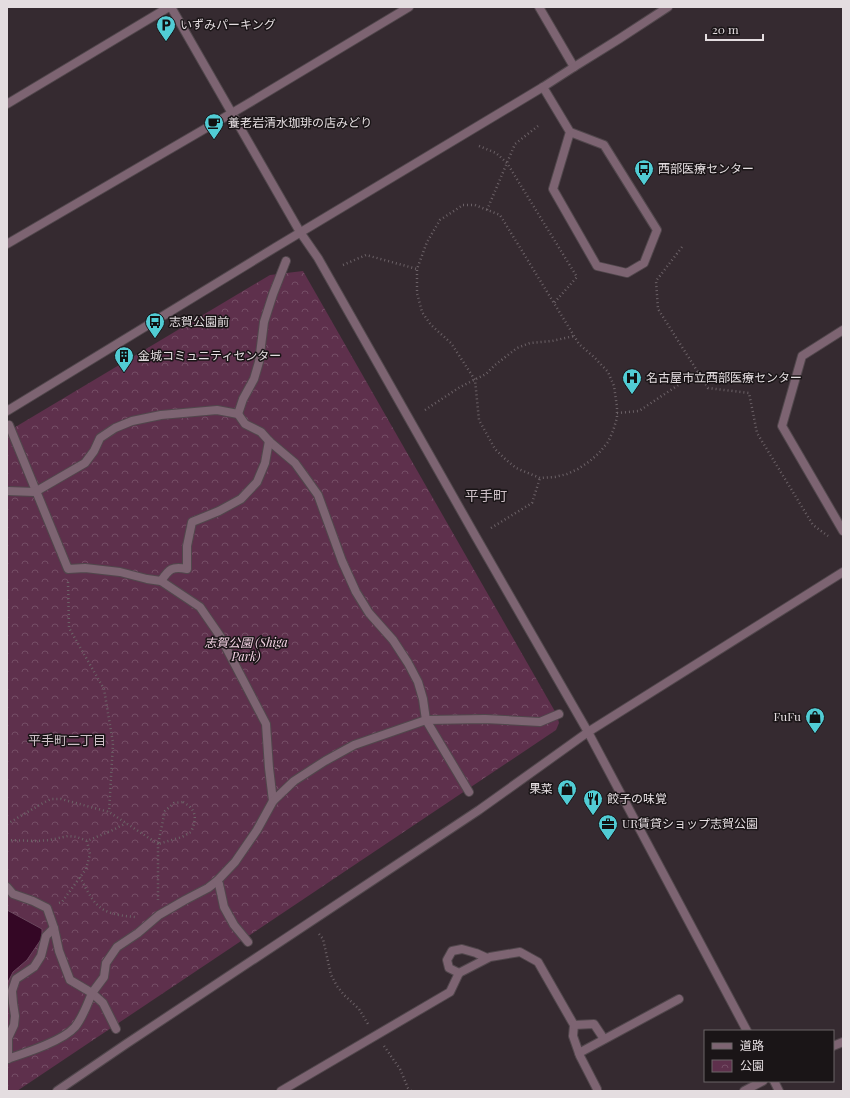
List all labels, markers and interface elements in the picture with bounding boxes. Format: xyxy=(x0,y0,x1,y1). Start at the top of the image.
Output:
parking icon: いずみパーキング xyxy=(155,14,177,42)
place label: いずみパーキング xyxy=(180,16,276,32)
scale bar xyxy=(706,16,763,42)
text: 20 m xyxy=(712,21,739,37)
cafe icon: 養老岩清水珈琲の店みどり xyxy=(203,112,225,140)
place label: 養老岩清水珈琲の店みどり xyxy=(228,114,372,130)
bus stop icon: 西部医療センター xyxy=(633,158,655,186)
place label: 西部医療センター xyxy=(658,160,754,176)
bus stop icon: 志賀公園前 xyxy=(144,311,166,339)
place label: 志賀公園前 xyxy=(169,313,229,329)
building icon: 金城コミュニティセンター xyxy=(113,345,135,373)
place label: 金城コミュニティセンター xyxy=(138,347,281,363)
hospital icon: 名古屋市立西部医療センター xyxy=(621,367,643,395)
place label: 名古屋市立西部医療センター xyxy=(646,369,802,385)
district label: 平手町 xyxy=(465,486,507,505)
park label: 志賀公園 (Shiga Park) xyxy=(204,634,288,664)
shop icon: FuFu xyxy=(804,706,826,734)
place label: FuFu xyxy=(773,708,801,724)
district label: 平手町二丁目 xyxy=(28,731,106,748)
shop icon: 果菜 xyxy=(556,778,578,806)
place label: 果菜 xyxy=(529,780,553,796)
restaurant icon: 餃子の味覚 xyxy=(582,788,604,816)
place label: 餃子の味覚 xyxy=(607,790,667,806)
office icon: UR賃貸ショップ志賀公園 xyxy=(597,813,619,841)
place label: UR賃貸ショップ志賀公園 xyxy=(622,815,758,831)
legend xyxy=(704,1030,834,1082)
text: 道路 xyxy=(740,1037,764,1053)
text: 公園 xyxy=(740,1057,764,1073)

